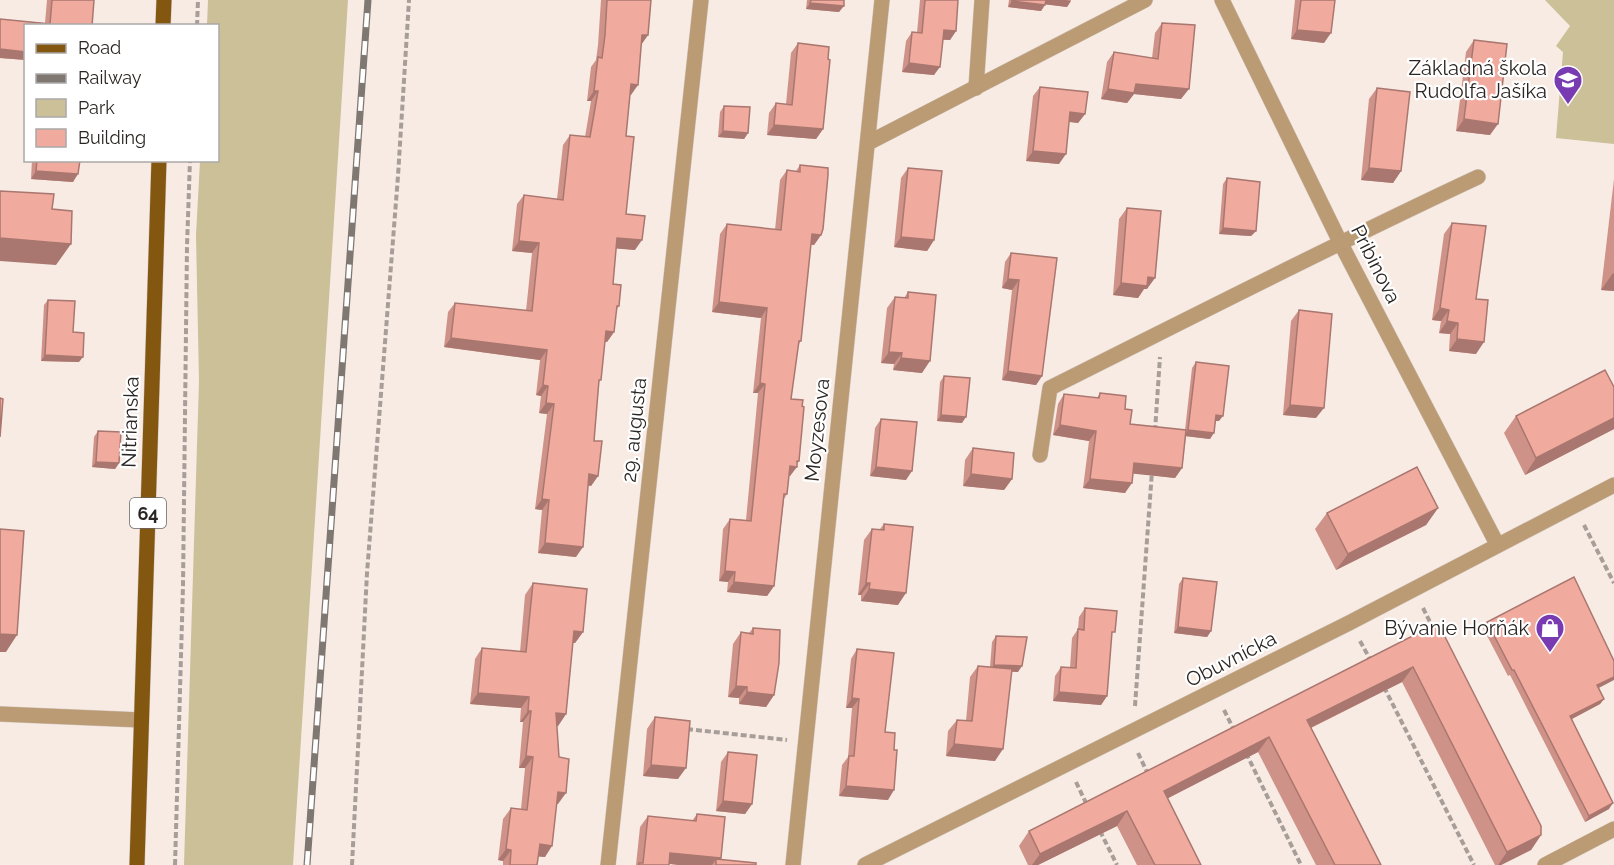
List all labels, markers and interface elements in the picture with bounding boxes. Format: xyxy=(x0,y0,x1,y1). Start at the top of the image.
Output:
legend xyxy=(24,24,219,162)
text: Road xyxy=(78,37,121,58)
place label: Základná škola Rudolfa Jašíka xyxy=(1409,56,1547,103)
school or university icon: Základná škola Rudolfa Jašíka xyxy=(1552,64,1584,106)
text: Railway xyxy=(78,67,142,88)
text: Park xyxy=(78,97,115,118)
text: Building xyxy=(78,127,146,148)
street label: Pribinova xyxy=(1346,221,1406,307)
street label: Nitrianska xyxy=(116,376,144,468)
street label: 29. augusta xyxy=(617,376,651,484)
street label: Moyzesova xyxy=(800,377,834,483)
road number: 64 xyxy=(130,498,166,528)
shop icon: Bývanie Horňák xyxy=(1534,612,1566,654)
place label: Bývanie Horňák xyxy=(1384,616,1529,640)
street label: Obuvnícka xyxy=(1182,626,1280,692)

